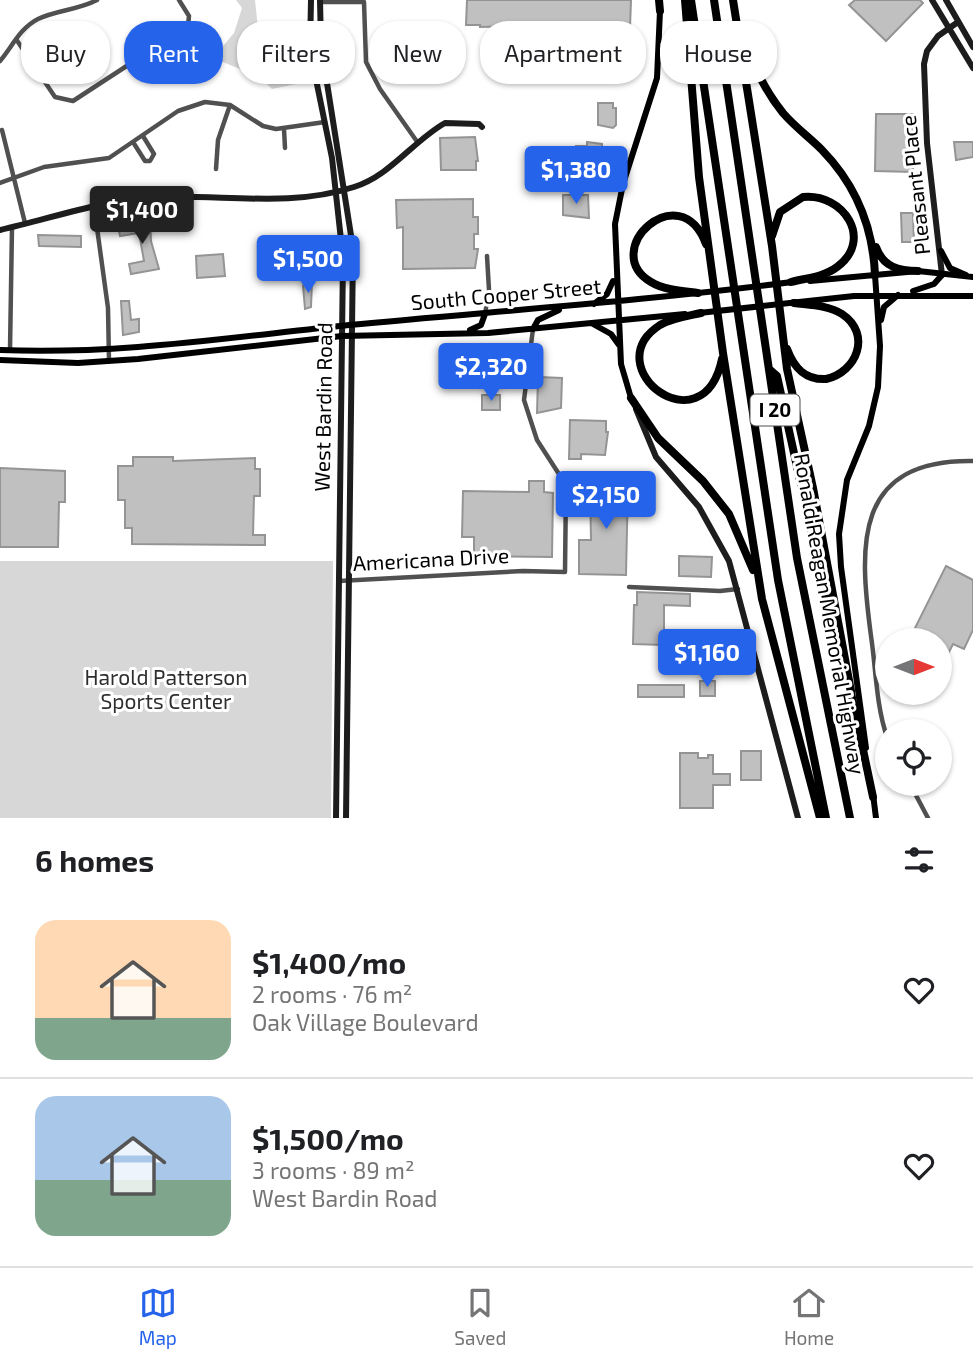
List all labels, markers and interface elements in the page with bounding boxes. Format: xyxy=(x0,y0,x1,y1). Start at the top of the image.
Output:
chip: Buy xyxy=(21,21,110,84)
chip: Rent xyxy=(124,21,223,84)
chip: Filters xyxy=(237,21,355,84)
chip: New xyxy=(369,21,466,84)
chip: Apartment xyxy=(480,21,646,84)
chip: House xyxy=(660,21,777,84)
street label: Pleasant Place xyxy=(895,114,934,256)
pin: $1,380 xyxy=(519,146,633,206)
text: $1,380 xyxy=(541,155,611,183)
pin: $1,400 xyxy=(85,187,199,246)
text: $1,400 xyxy=(106,195,178,223)
pin: $1,500 xyxy=(251,236,365,295)
text: $1,500 xyxy=(273,244,343,272)
street label: South Cooper Street xyxy=(410,273,602,314)
street label: West Bardin Road xyxy=(309,322,336,492)
pin: $2,320 xyxy=(434,344,548,403)
text: $2,320 xyxy=(454,352,528,380)
road number: I 20 xyxy=(750,394,800,426)
street label: Ronald Reagan Memorial Highway xyxy=(790,451,871,776)
pin: $2,150 xyxy=(549,472,663,531)
text: $2,150 xyxy=(572,480,640,508)
street label: Americana Drive xyxy=(352,542,510,575)
north arrow xyxy=(875,628,952,705)
map controls xyxy=(875,628,952,796)
pin: $1,160 xyxy=(650,630,764,689)
text: $1,160 xyxy=(674,638,740,666)
park label: Harold Patterson Sports Center xyxy=(85,664,247,713)
button: locate xyxy=(875,719,952,796)
icon: filters xyxy=(900,841,938,879)
text: 6 homes xyxy=(35,842,154,878)
text: $1,400/mo xyxy=(252,944,406,980)
icon: home xyxy=(91,948,175,1032)
icon: heart xyxy=(900,971,938,1009)
text: 2 rooms · 76 m² xyxy=(252,980,412,1008)
text: Oak Village Boulevard xyxy=(252,1008,479,1036)
text: $1,500/mo xyxy=(252,1120,404,1156)
icon: home xyxy=(91,1124,175,1208)
icon: heart xyxy=(900,1147,938,1185)
text: 3 rooms · 89 m² xyxy=(252,1156,414,1184)
text: West Bardin Road xyxy=(252,1184,438,1212)
tab: Map xyxy=(139,1284,177,1349)
tab: Saved xyxy=(454,1284,506,1349)
tab: Home xyxy=(784,1284,834,1349)

